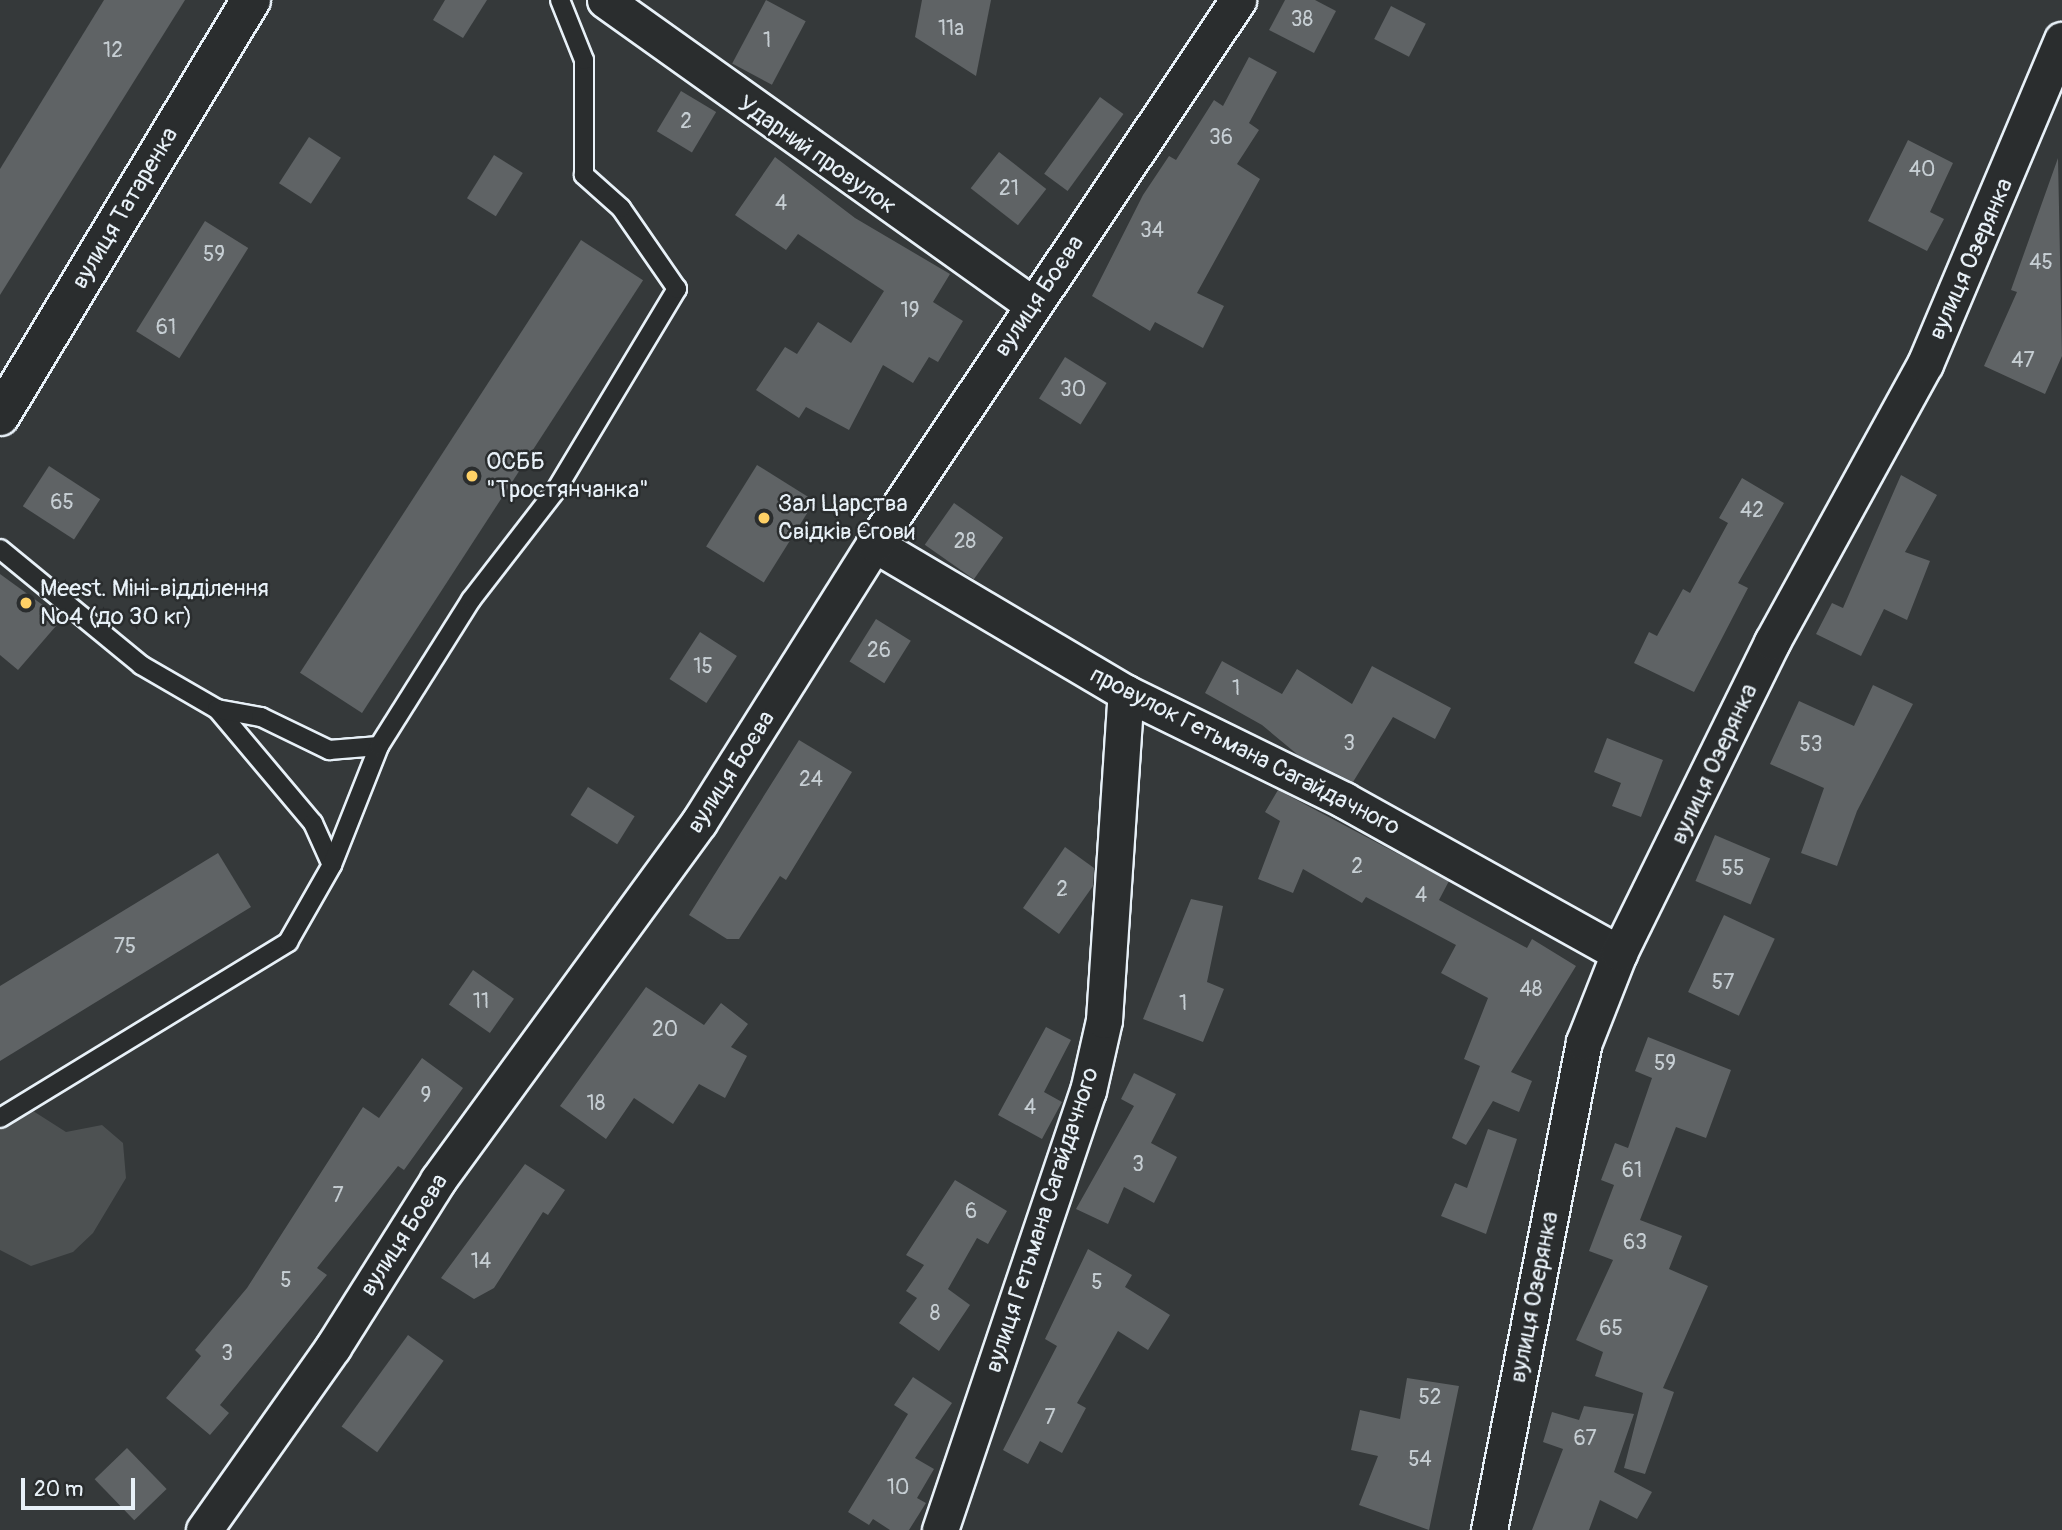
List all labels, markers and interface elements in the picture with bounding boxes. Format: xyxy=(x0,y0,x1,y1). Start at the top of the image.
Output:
house number: 38 xyxy=(1291,7,1313,33)
house number: 11а xyxy=(938,16,964,42)
house number: 1 xyxy=(763,28,771,54)
house number: 12 xyxy=(103,38,123,64)
street label: Ударний провулок xyxy=(732,90,902,220)
house number: 2 xyxy=(680,109,692,135)
street label: вулиця Татаренка xyxy=(65,122,185,294)
house number: 36 xyxy=(1209,125,1233,151)
house number: 40 xyxy=(1909,157,1935,183)
street label: вулиця Озерянка xyxy=(1923,174,2019,344)
house number: 21 xyxy=(999,176,1019,202)
house number: 4 xyxy=(775,191,787,217)
house number: 34 xyxy=(1140,218,1164,244)
street label: вулиця Боєва xyxy=(988,230,1090,362)
house number: 59 xyxy=(203,242,225,268)
house number: 45 xyxy=(2029,250,2053,276)
house number: 19 xyxy=(900,298,920,324)
house number: 61 xyxy=(156,315,176,341)
house number: 47 xyxy=(2011,348,2035,374)
house number: 30 xyxy=(1060,377,1086,403)
place label: ОСББ "Тростянчанка" xyxy=(486,448,649,504)
marker: ОСББ "Тростянчанка" xyxy=(464,468,480,484)
house number: 65 xyxy=(50,490,74,516)
place label: Зал Царства Свідків Єгови xyxy=(778,490,915,546)
house number: 42 xyxy=(1740,498,1764,524)
marker: Зал Царства Свідків Єгови xyxy=(756,510,772,526)
house number: 28 xyxy=(954,529,976,555)
place label: Meest. Міні-відділення №4 (до 30 кг) xyxy=(40,575,269,631)
marker: Meest. Міні-відділення №4 (до 30 кг) xyxy=(18,595,34,611)
house number: 26 xyxy=(867,638,891,664)
house number: 15 xyxy=(693,654,713,680)
street label: провулок Гетьмана Сагайдачного xyxy=(1085,660,1405,842)
house number: 1 xyxy=(1232,676,1240,702)
street label: вулиця Озерянка xyxy=(1664,679,1764,849)
street label: вулиця Боєва xyxy=(681,705,781,839)
house number: 3 xyxy=(1343,731,1355,757)
house number: 53 xyxy=(1799,732,1823,758)
house number: 24 xyxy=(799,767,823,793)
house number: 2 xyxy=(1351,854,1363,880)
house number: 55 xyxy=(1722,856,1744,882)
house number: 2 xyxy=(1056,877,1068,903)
house number: 4 xyxy=(1415,883,1427,909)
house number: 75 xyxy=(114,934,136,960)
house number: 57 xyxy=(1712,970,1734,996)
house number: 48 xyxy=(1520,977,1542,1003)
house number: 11 xyxy=(473,989,489,1015)
house number: 1 xyxy=(1179,991,1187,1017)
house number: 20 xyxy=(652,1017,678,1043)
house number: 59 xyxy=(1654,1051,1676,1077)
street label: вулиця Гетьмана Сагайдачного xyxy=(979,1064,1105,1376)
house number: 9 xyxy=(421,1083,431,1109)
house number: 18 xyxy=(587,1091,605,1117)
house number: 4 xyxy=(1024,1095,1036,1121)
house number: 3 xyxy=(1132,1152,1144,1178)
house number: 61 xyxy=(1622,1158,1642,1184)
street label: вулиця Боєва xyxy=(354,1168,454,1302)
house number: 7 xyxy=(332,1183,344,1209)
house number: 6 xyxy=(965,1199,977,1225)
street label: вулиця Озерянка xyxy=(1503,1209,1565,1385)
house number: 63 xyxy=(1623,1230,1647,1256)
house number: 14 xyxy=(471,1249,491,1275)
house number: 5 xyxy=(280,1268,292,1294)
house number: 5 xyxy=(1091,1270,1103,1296)
house number: 8 xyxy=(930,1301,940,1327)
house number: 65 xyxy=(1599,1316,1623,1342)
house number: 3 xyxy=(221,1341,233,1367)
house number: 52 xyxy=(1418,1385,1442,1411)
house number: 7 xyxy=(1044,1405,1056,1431)
house number: 67 xyxy=(1573,1426,1597,1452)
house number: 54 xyxy=(1408,1447,1432,1473)
scale bar xyxy=(24,1464,138,1508)
house number: 10 xyxy=(887,1475,909,1501)
text: 20 m xyxy=(34,1476,83,1503)

